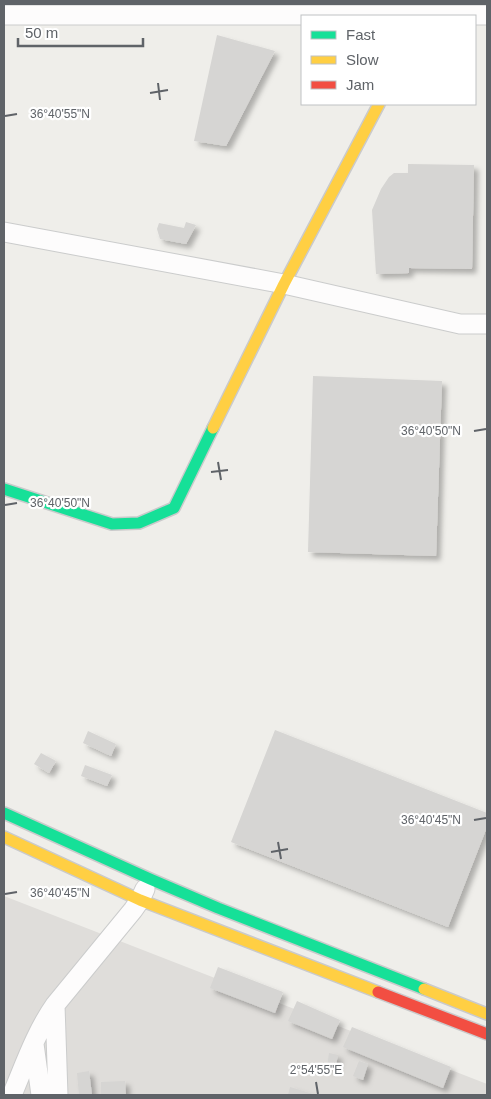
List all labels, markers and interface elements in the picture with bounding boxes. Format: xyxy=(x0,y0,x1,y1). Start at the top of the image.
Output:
scale bar xyxy=(18,15,142,47)
legend xyxy=(301,15,476,105)
text: 50 m xyxy=(25,24,58,41)
text: Fast xyxy=(346,26,376,43)
text: Slow xyxy=(346,51,379,68)
text: Jam xyxy=(346,76,374,93)
text: 36°40'55"N xyxy=(30,107,90,121)
text: 36°40'50"N xyxy=(401,424,461,438)
text: 36°40'50"N xyxy=(30,496,90,510)
text: 36°40'45"N xyxy=(401,813,461,827)
text: 36°40'45"N xyxy=(30,886,90,900)
text: 2°54'55"E xyxy=(290,1063,342,1077)

